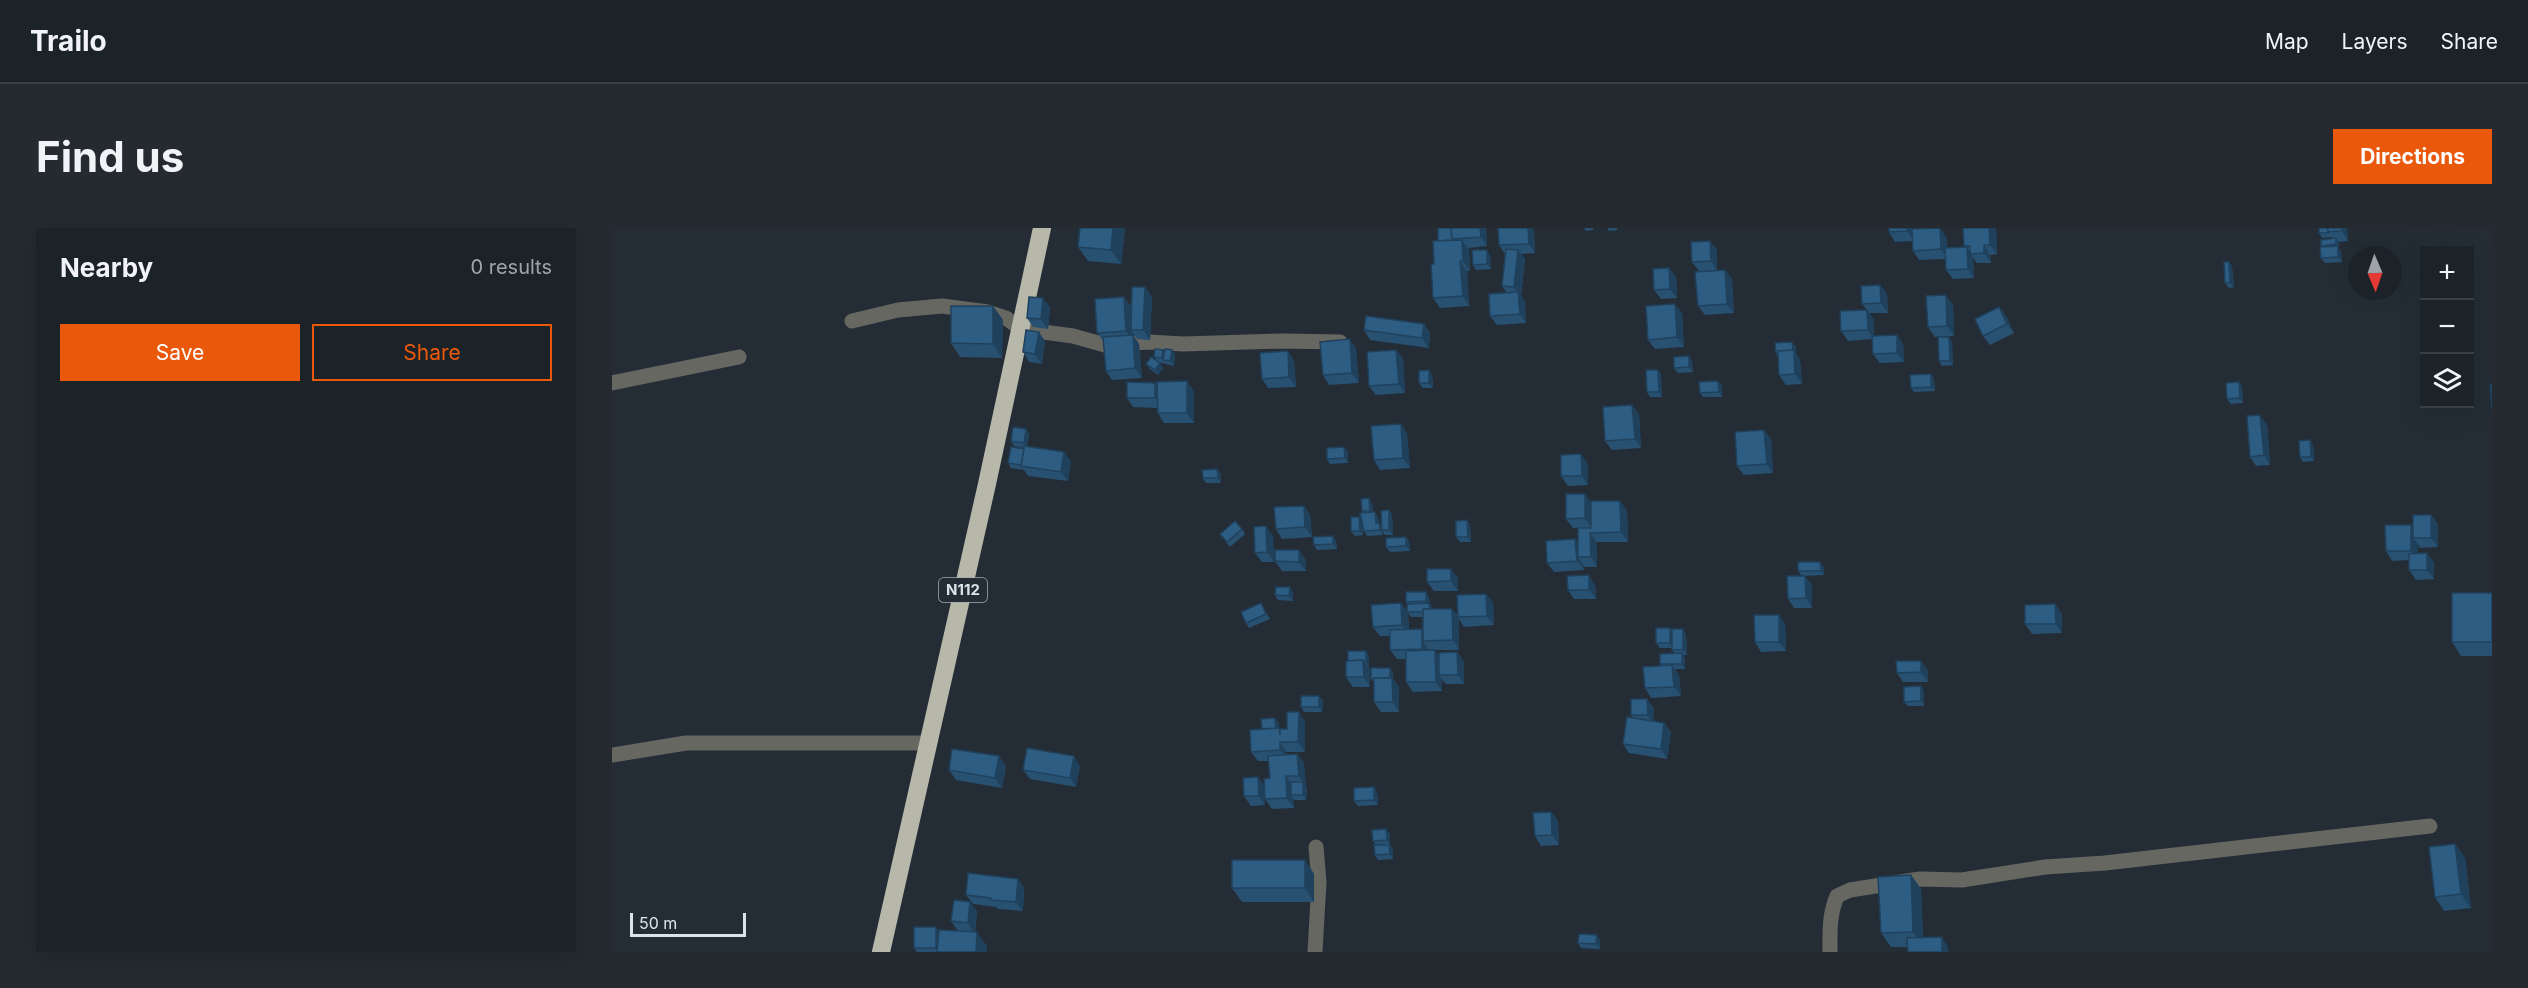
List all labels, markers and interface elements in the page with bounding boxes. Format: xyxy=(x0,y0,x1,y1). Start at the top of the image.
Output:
text: Trailo xyxy=(30,24,107,58)
text: Map xyxy=(2265,29,2309,54)
text: Layers xyxy=(2342,29,2408,54)
text: Share xyxy=(2441,29,2498,54)
button: Directions xyxy=(2333,129,2492,184)
text: Find us xyxy=(36,131,184,182)
north arrow xyxy=(2348,246,2402,300)
map controls xyxy=(2420,246,2474,408)
button: + xyxy=(2420,246,2474,300)
text: Nearby xyxy=(60,252,153,283)
text: 0 results xyxy=(470,255,552,279)
button: − xyxy=(2420,300,2474,354)
button: Save xyxy=(60,324,300,381)
button: Share xyxy=(312,324,552,381)
button: layers xyxy=(2420,354,2474,408)
road number: N112 xyxy=(939,578,987,602)
scale bar xyxy=(630,910,746,938)
text: 50 m xyxy=(639,913,677,933)

